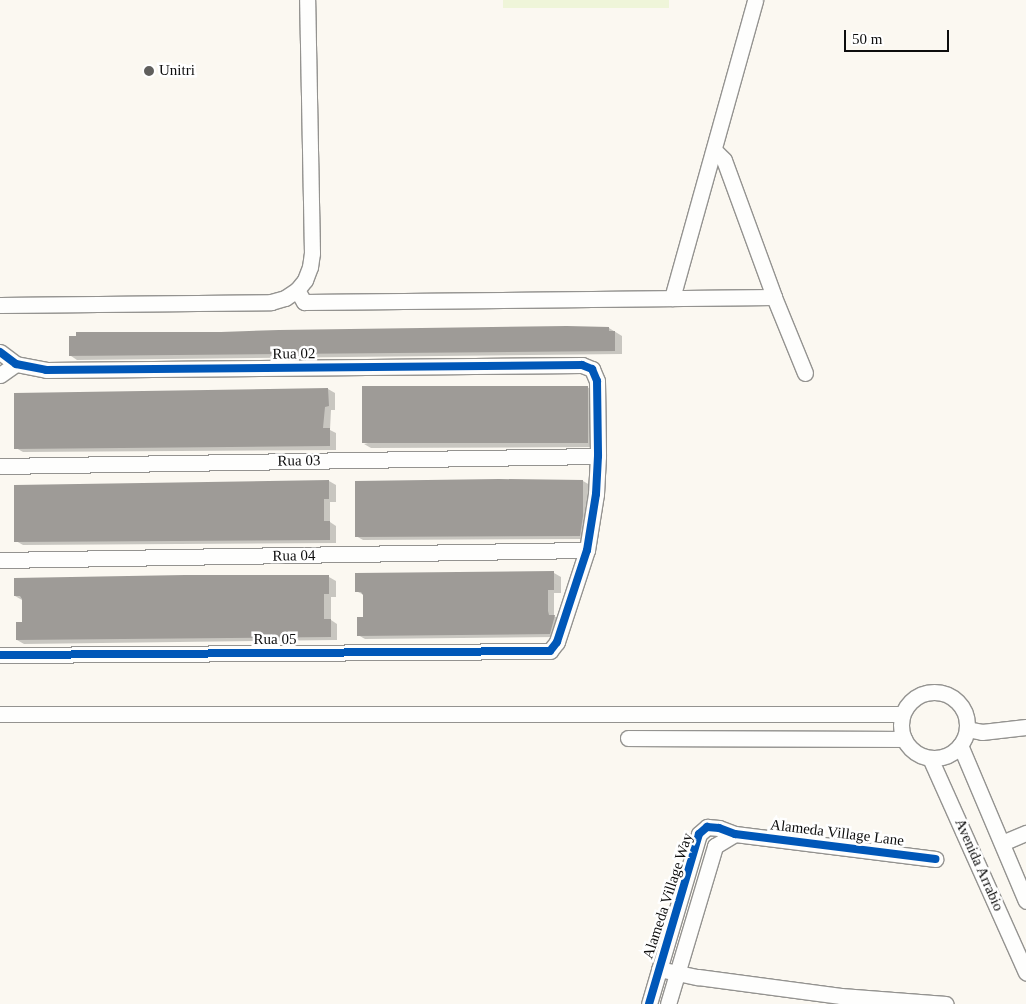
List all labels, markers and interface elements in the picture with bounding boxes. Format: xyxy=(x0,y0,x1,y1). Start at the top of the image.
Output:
scale bar xyxy=(846,20,951,52)
text: 50 m xyxy=(852,31,882,47)
place label: Unitri xyxy=(159,62,195,80)
marker: Unitri xyxy=(143,65,155,77)
street label: Rua 02 xyxy=(272,345,316,363)
street label: Rua 03 xyxy=(277,452,321,470)
street label: Rua 04 xyxy=(272,547,316,565)
street label: Rua 05 xyxy=(254,631,296,649)
street label: Alameda Village Lane xyxy=(769,816,905,850)
street label: Avenida Arrabio xyxy=(950,816,1008,914)
street label: Alameda Village Way xyxy=(639,830,697,962)

